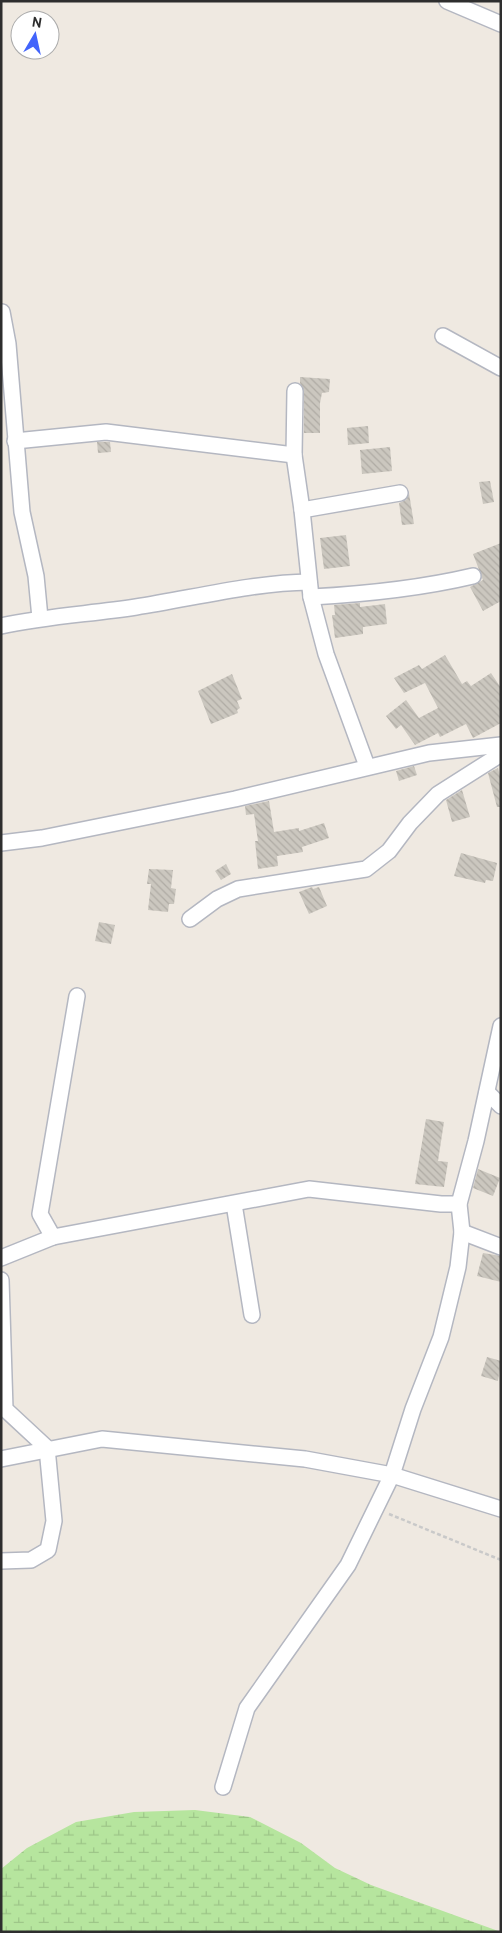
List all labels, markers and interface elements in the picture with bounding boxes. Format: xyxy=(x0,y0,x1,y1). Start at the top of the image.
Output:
north arrow xyxy=(10,10,60,60)
text: N xyxy=(30,14,43,33)

